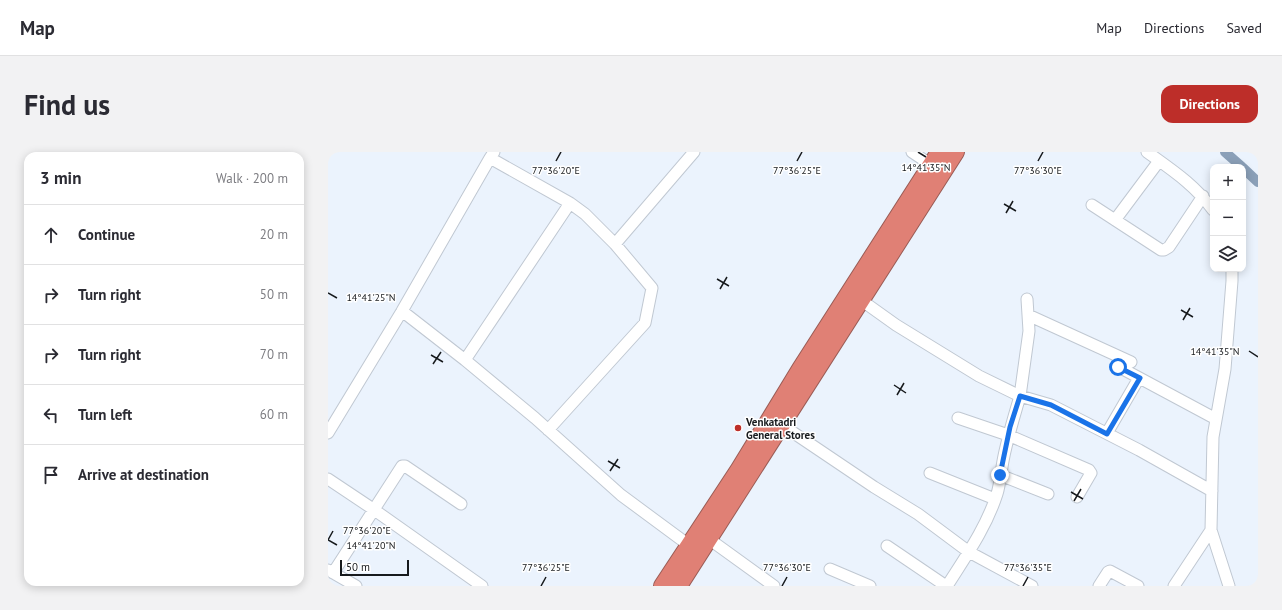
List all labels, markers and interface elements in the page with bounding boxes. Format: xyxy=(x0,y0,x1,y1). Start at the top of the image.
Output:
text: Map xyxy=(20,16,55,40)
text: Map xyxy=(1096,19,1122,37)
text: Directions xyxy=(1144,19,1204,37)
text: Saved xyxy=(1226,19,1262,37)
button: Directions xyxy=(1161,85,1258,123)
text: Find us xyxy=(24,86,110,123)
text: 14°41'35"N xyxy=(901,161,951,174)
text: 77°36'20"E xyxy=(532,164,580,177)
text: 77°36'25"E xyxy=(773,164,821,177)
text: 77°36'30"E xyxy=(1014,164,1062,177)
map controls xyxy=(1210,164,1246,272)
button: + xyxy=(1210,164,1246,200)
text: 3 min xyxy=(40,167,81,189)
text: Walk · 200 m xyxy=(216,170,288,187)
button: − xyxy=(1210,200,1246,236)
icon: ahead xyxy=(40,224,62,246)
text: Continue xyxy=(78,225,135,244)
text: 20 m xyxy=(260,226,288,243)
button: layers xyxy=(1210,236,1246,272)
icon: right xyxy=(40,284,62,306)
text: Turn right xyxy=(78,285,141,304)
text: 50 m xyxy=(260,286,288,303)
text: 14°41'25"N xyxy=(346,291,396,304)
icon: right xyxy=(40,344,62,366)
text: Turn right xyxy=(78,345,141,364)
text: 14°41'35"N xyxy=(1190,345,1240,358)
text: 70 m xyxy=(260,346,288,363)
route start xyxy=(1109,358,1127,376)
icon: left xyxy=(40,404,62,426)
text: Turn left xyxy=(78,405,132,424)
text: 60 m xyxy=(260,406,288,423)
place label: Venkatadri General Stores xyxy=(745,415,815,442)
marker: Venkatadri General Stores xyxy=(733,423,743,433)
icon: arrive xyxy=(40,464,62,486)
text: Arrive at destination xyxy=(78,465,209,484)
route end xyxy=(991,466,1009,484)
text: 77°36'20"E xyxy=(343,524,391,537)
text: 14°41'20"N xyxy=(346,539,396,552)
scale bar xyxy=(340,558,409,577)
text: 50 m xyxy=(346,560,370,574)
text: 77°36'25"E xyxy=(522,561,570,574)
text: 77°36'30"E xyxy=(763,561,811,574)
text: 77°36'35"E xyxy=(1004,561,1052,574)

